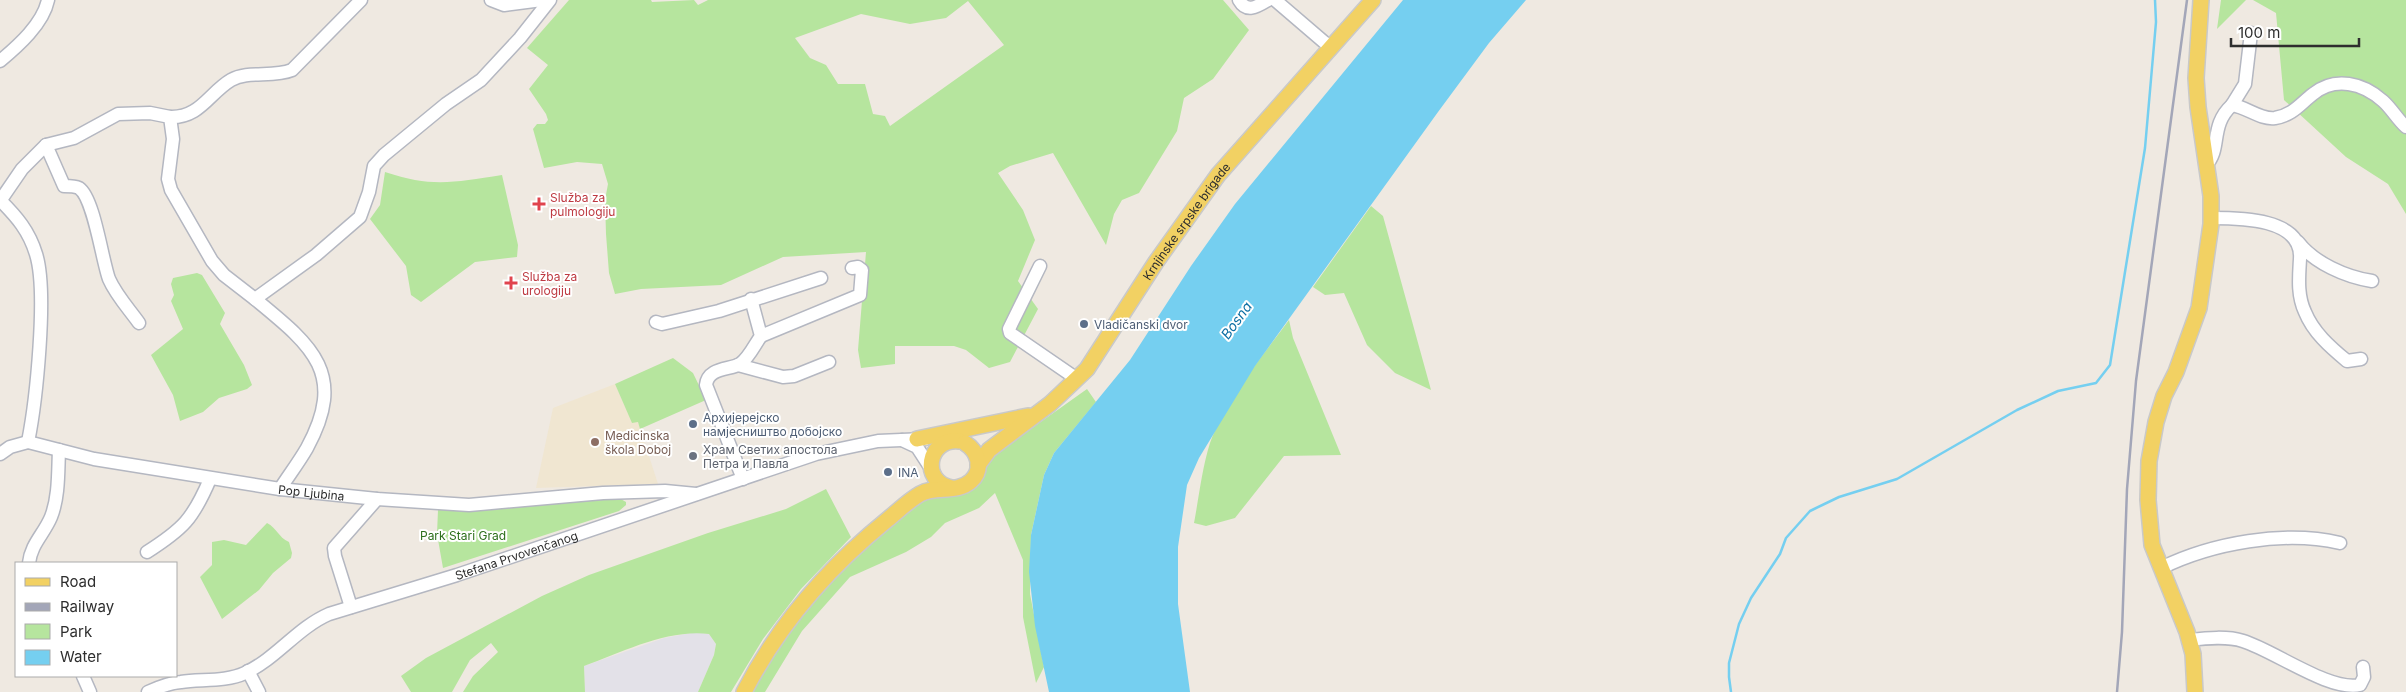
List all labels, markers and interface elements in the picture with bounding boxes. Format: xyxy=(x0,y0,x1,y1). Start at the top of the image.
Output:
scale bar xyxy=(2231,15,2358,47)
text: 100 m xyxy=(2238,23,2280,42)
street label: Krnjinske srpske brigade xyxy=(1139,159,1233,283)
place label: Služba za pulmologiju xyxy=(550,190,615,219)
marker: Služba za pulmologiju xyxy=(532,197,546,211)
place label: Služba za urologiju xyxy=(522,269,577,298)
marker: Služba za urologiju xyxy=(504,276,518,290)
water label: Bosna xyxy=(1217,298,1255,342)
place label: Vladičanski dvor xyxy=(1094,317,1188,332)
marker: Vladičanski dvor xyxy=(1078,318,1090,330)
place label: Архијерејско намјесништво добојско xyxy=(703,410,842,439)
marker: Архијерејско намјесништво добојско xyxy=(687,418,699,430)
place label: Medicinska škola Doboj xyxy=(605,428,671,457)
marker: Medicinska škola Doboj xyxy=(589,436,601,448)
place label: Храм Светих апостола Петра и Павла xyxy=(703,442,837,471)
marker: Храм Светих апостола Петра и Павла xyxy=(687,450,699,462)
place label: INA xyxy=(898,465,919,480)
marker: INA xyxy=(882,466,894,478)
street label: Pop Ljubina xyxy=(278,481,345,503)
street label: Stefana Prvovenčanog xyxy=(453,527,580,583)
park label: Park Stari Grad xyxy=(420,528,506,543)
legend xyxy=(15,562,178,677)
text: Road xyxy=(60,572,96,591)
text: Railway xyxy=(60,597,115,616)
text: Park xyxy=(60,622,93,641)
text: Water xyxy=(60,647,102,666)

